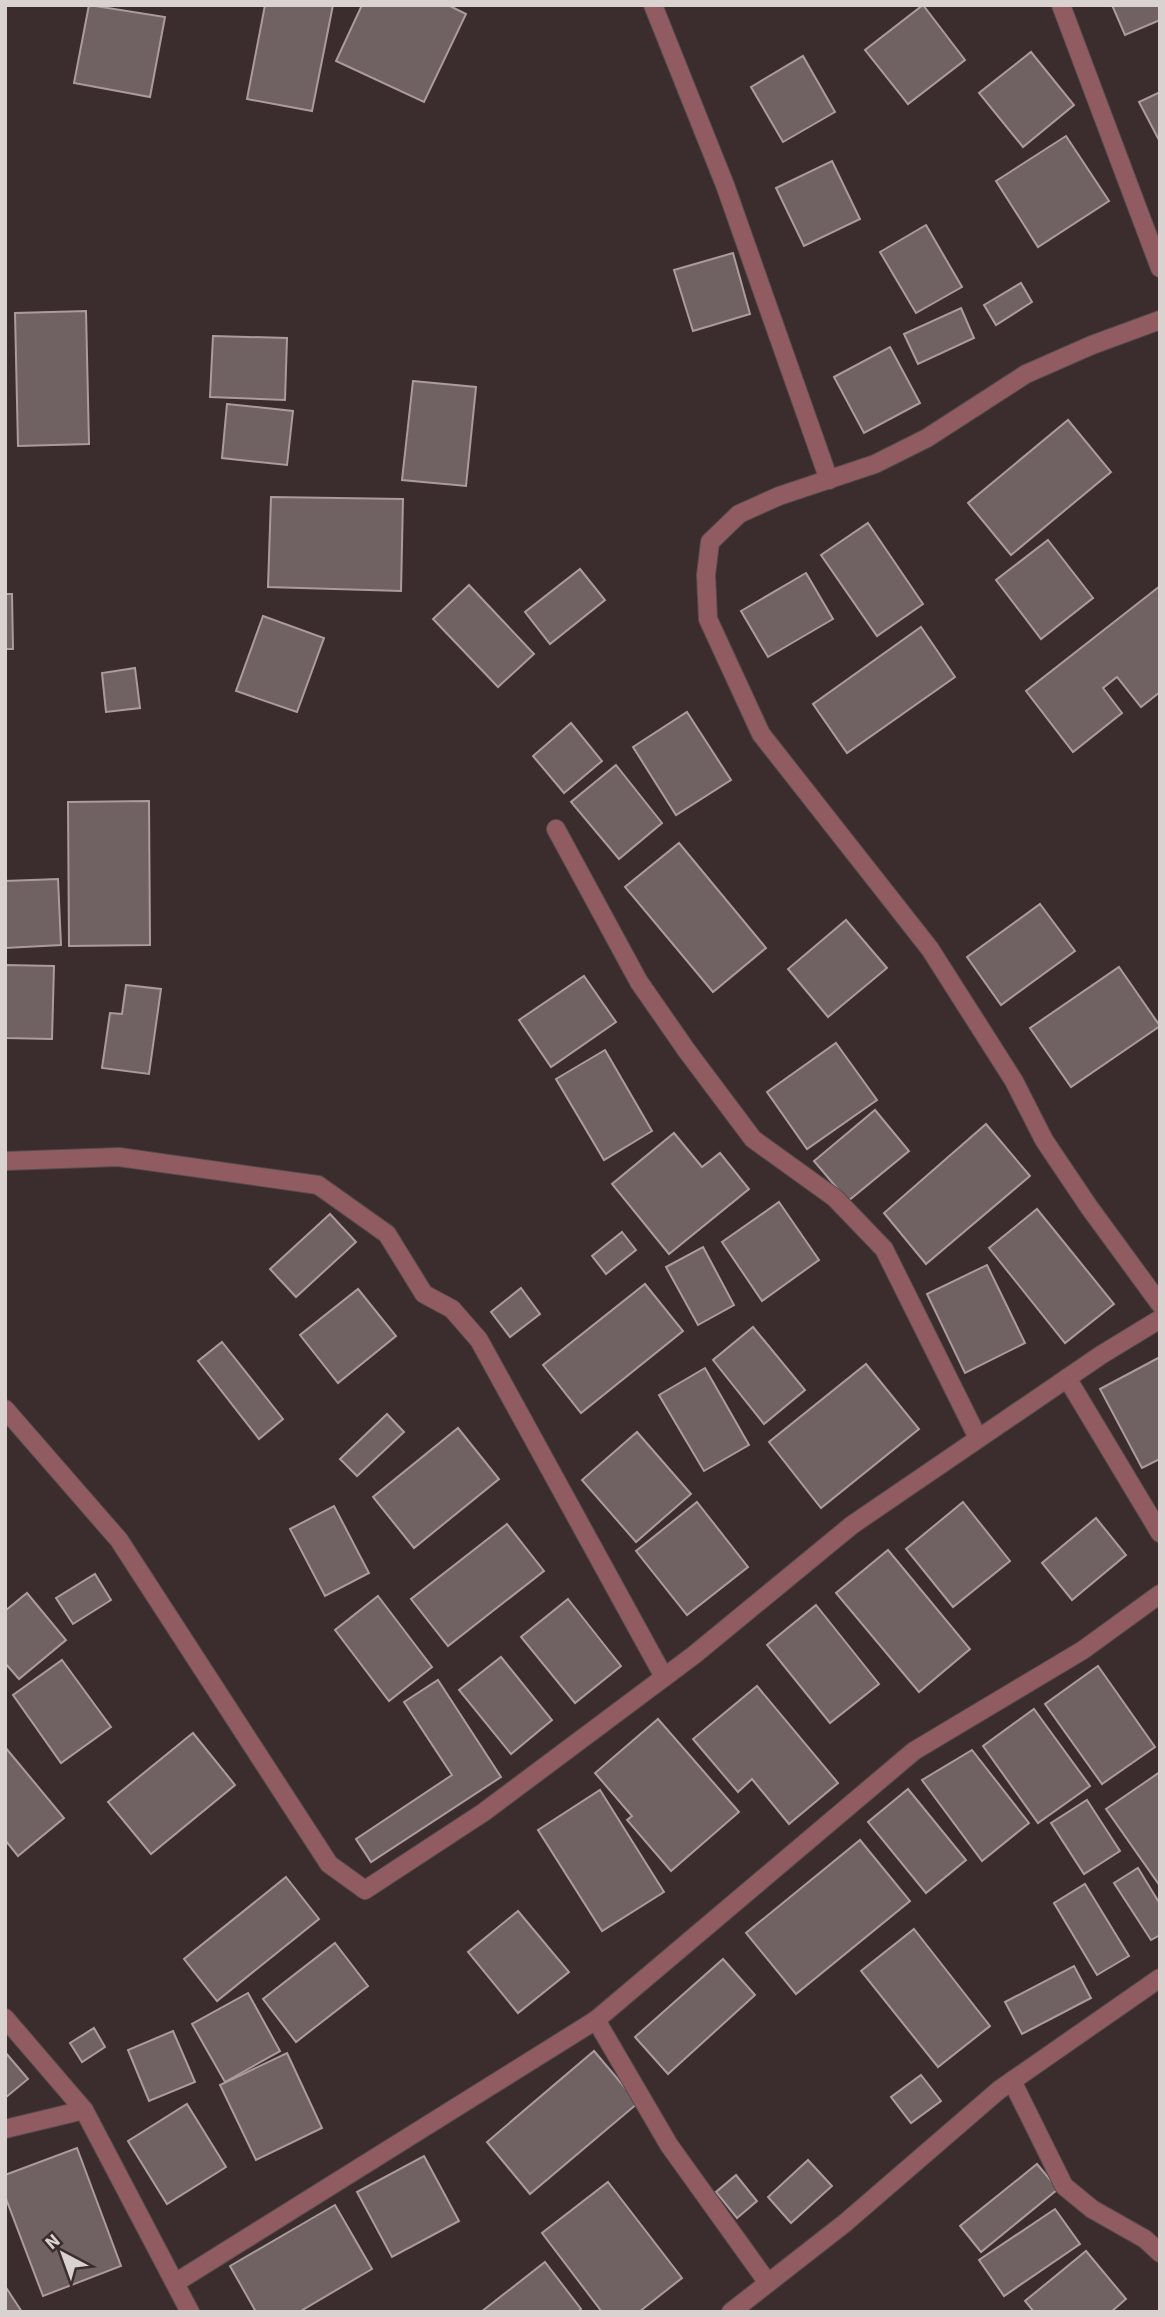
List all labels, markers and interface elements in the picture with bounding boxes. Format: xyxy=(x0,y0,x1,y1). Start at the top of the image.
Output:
north arrow xyxy=(28,2219,98,2289)
text: N xyxy=(39,2228,66,2257)

